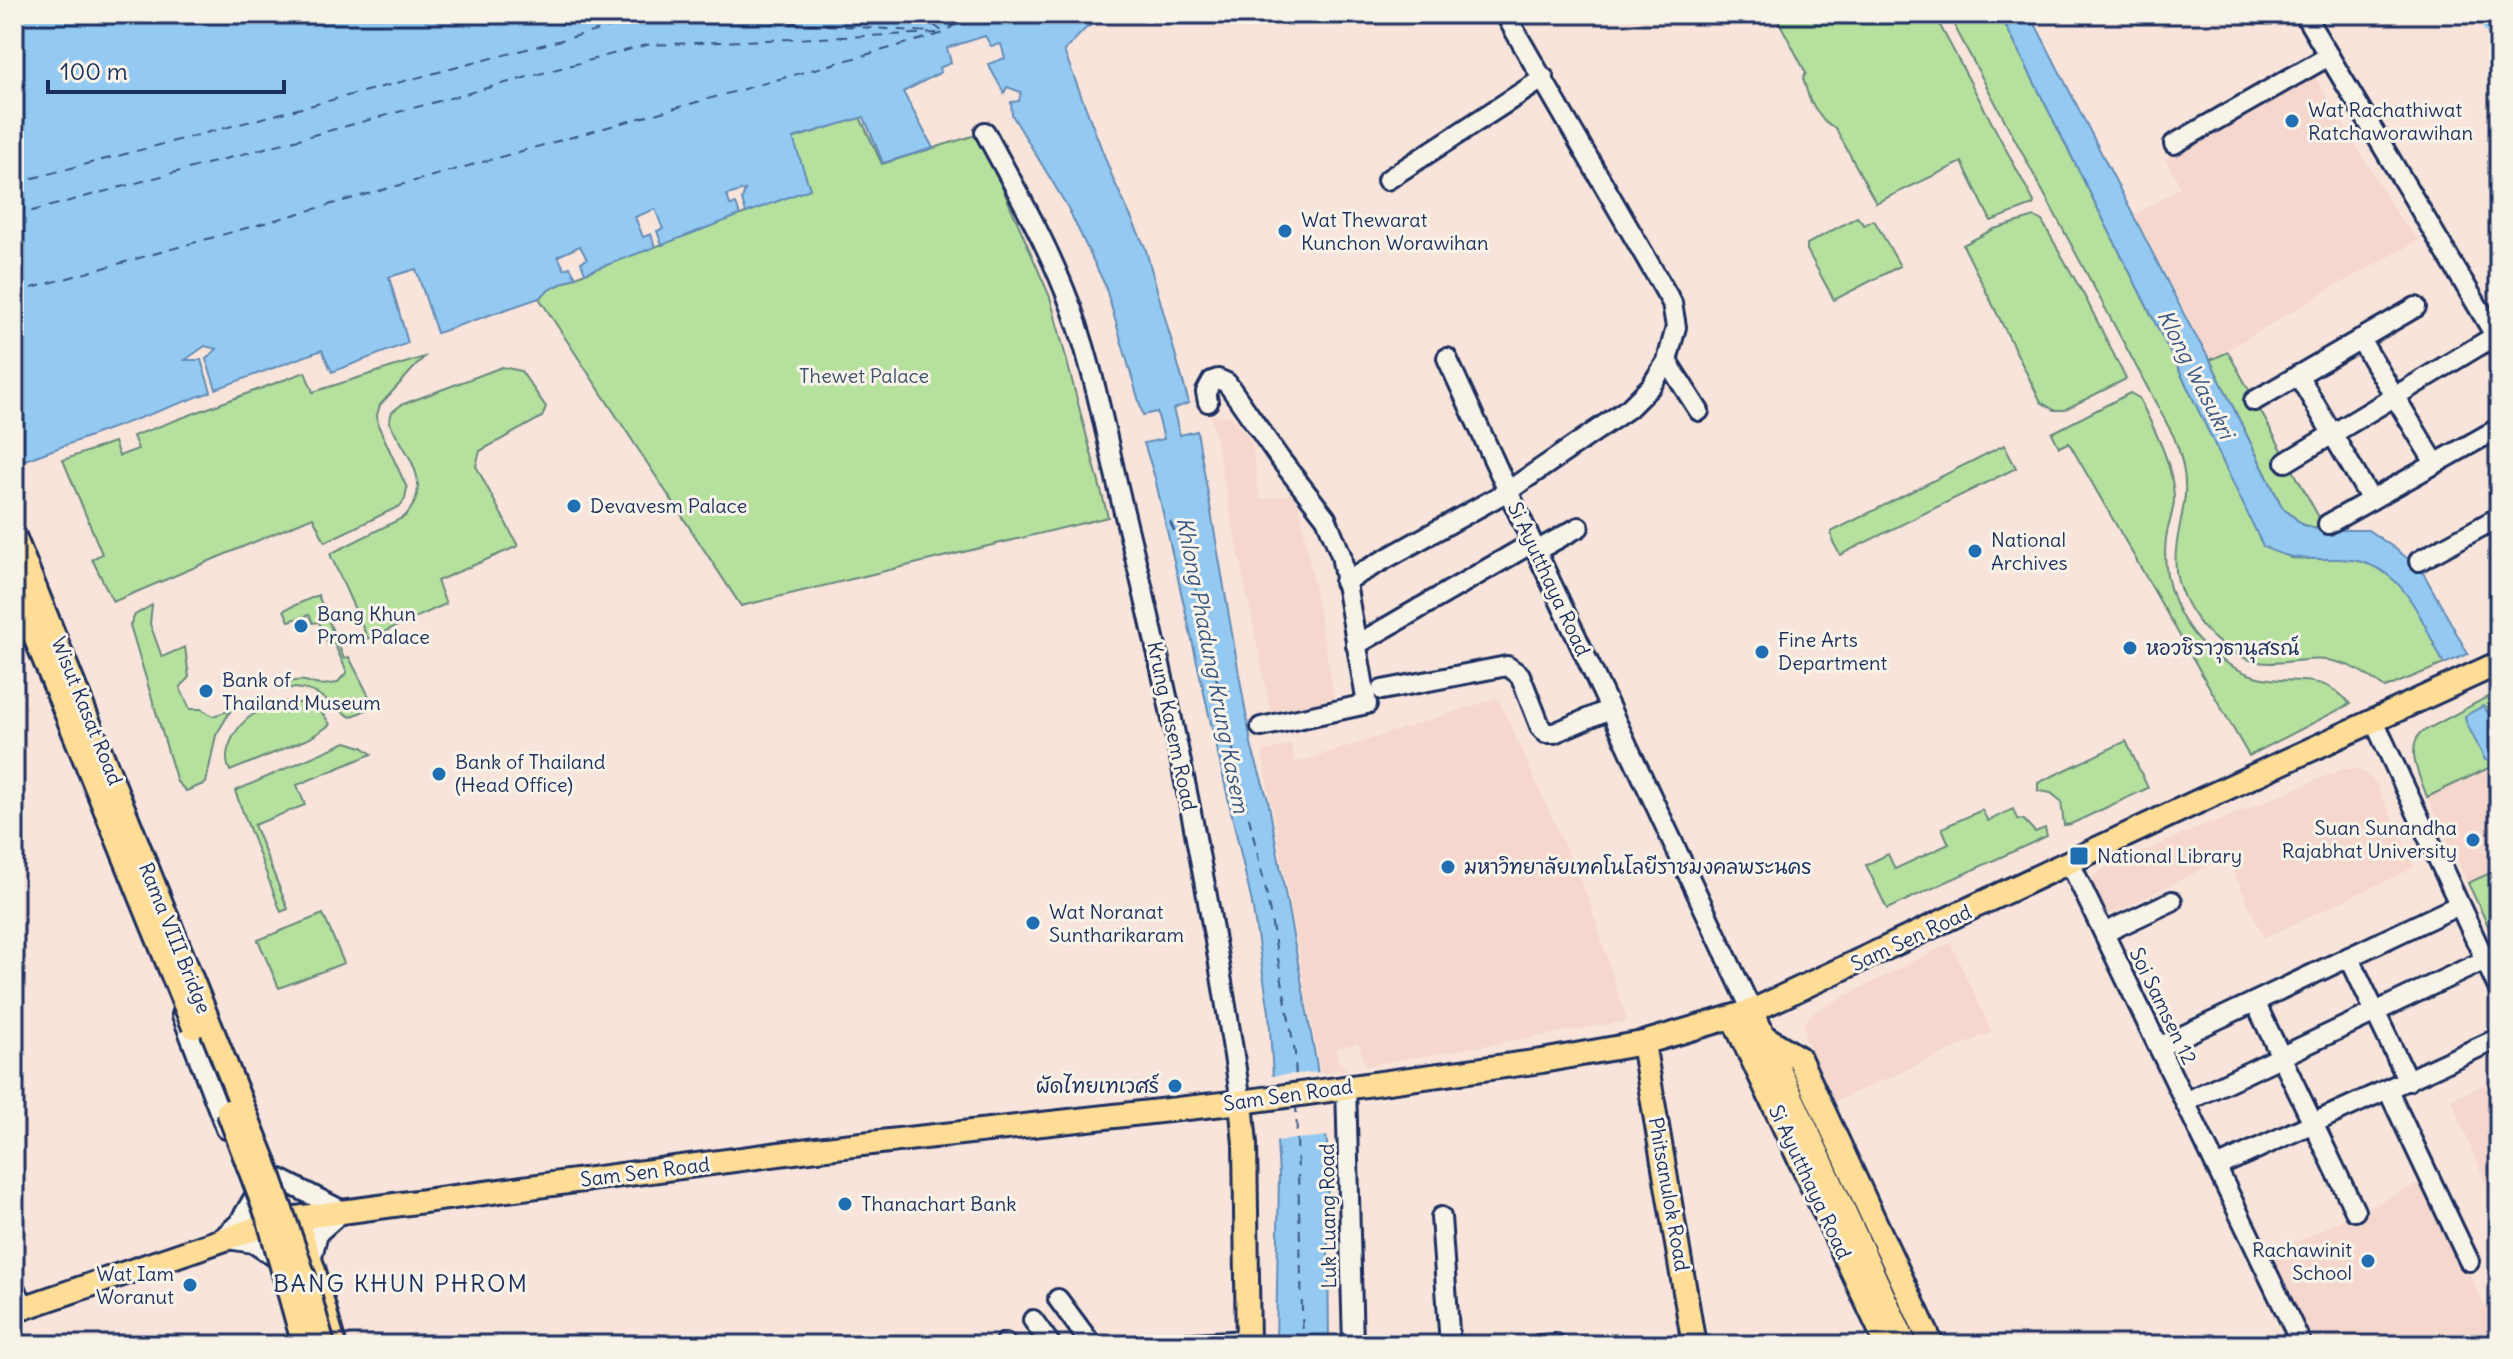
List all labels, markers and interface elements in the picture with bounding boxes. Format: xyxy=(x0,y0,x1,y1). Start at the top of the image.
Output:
scale bar xyxy=(48,44,284,94)
text: 100 m xyxy=(60,56,128,86)
place label: Wat Rachathiwat Ratchaworawihan xyxy=(2308,97,2473,145)
marker: Wat Rachathiwat Ratchaworawihan xyxy=(2283,112,2301,130)
place label: Wat Thewarat Kunchon Worawihan xyxy=(1301,207,1489,255)
marker: Wat Thewarat Kunchon Worawihan xyxy=(1276,222,1294,240)
water label: Klong Wasukri xyxy=(2152,305,2242,446)
park label: Thewet Palace xyxy=(799,363,929,388)
place label: Devavesm Palace xyxy=(590,493,747,518)
marker: Devavesm Palace xyxy=(565,497,583,515)
street label: Si Ayutthaya Road xyxy=(1503,498,1596,660)
water label: Khlong Phadung Krung Kasem xyxy=(1171,515,1256,816)
place label: National Archives xyxy=(1991,527,2068,575)
marker: National Archives xyxy=(1966,542,1984,560)
place label: Bang Khun Prom Palace xyxy=(317,601,430,649)
marker: Bang Khun Prom Palace xyxy=(292,617,310,635)
place label: Fine Arts Department xyxy=(1778,627,1887,675)
street label: Wisut Kasat Road xyxy=(46,633,129,789)
place label: หอวชิราวุธานุสรณ์ xyxy=(2146,635,2299,664)
street label: Krung Kasem Road xyxy=(1142,639,1203,813)
marker: หอวชิราวุธานุสรณ์ xyxy=(2121,639,2139,657)
marker: Fine Arts Department xyxy=(1753,643,1771,661)
place label: Bank of Thailand Museum xyxy=(222,667,381,715)
marker: Bank of Thailand Museum xyxy=(197,682,215,700)
place label: Bank of Thailand (Head Office) xyxy=(455,749,606,797)
marker: Bank of Thailand (Head Office) xyxy=(430,765,448,783)
place label: Suan Sunandha Rajabhat University xyxy=(2282,815,2457,863)
marker: Suan Sunandha Rajabhat University xyxy=(2464,831,2482,849)
place label: National Library xyxy=(2097,843,2242,868)
marker: National Library xyxy=(2068,845,2090,867)
place label: มหาวิทยาลัยเทคโนโลยีราชมงคลพระนคร xyxy=(1464,854,1812,879)
marker: มหาวิทยาลัยเทคโนโลยีราชมงคลพระนคร xyxy=(1439,858,1457,876)
street label: Rama VIII Bridge xyxy=(134,859,217,1017)
place label: Wat Noranat Suntharikaram xyxy=(1049,899,1184,947)
street label: Sam Sen Road xyxy=(1847,899,1975,976)
marker: Wat Noranat Suntharikaram xyxy=(1024,914,1042,932)
street label: Soi Samsen 12 xyxy=(2124,943,2202,1068)
place label: ผัดไทยเทเวศร์ xyxy=(1036,1073,1160,1098)
street label: Sam Sen Road xyxy=(1222,1073,1354,1116)
marker: ผัดไทยเทเวศร์ xyxy=(1166,1077,1184,1095)
street label: Si Ayutthaya Road xyxy=(1764,1101,1857,1263)
street label: Phitsanulok Road xyxy=(1644,1115,1695,1273)
street label: Luk Luang Road xyxy=(1314,1143,1341,1289)
street label: Sam Sen Road xyxy=(579,1151,711,1192)
place label: Thanachart Bank xyxy=(861,1191,1016,1216)
marker: Thanachart Bank xyxy=(836,1195,854,1213)
place label: Rachawinit School xyxy=(2252,1237,2352,1285)
marker: Rachawinit School xyxy=(2359,1252,2377,1270)
place label: Wat Iam Woranut xyxy=(96,1261,174,1309)
district label: BANG KHUN PHROM xyxy=(273,1268,529,1298)
marker: Wat Iam Woranut xyxy=(181,1276,199,1294)

